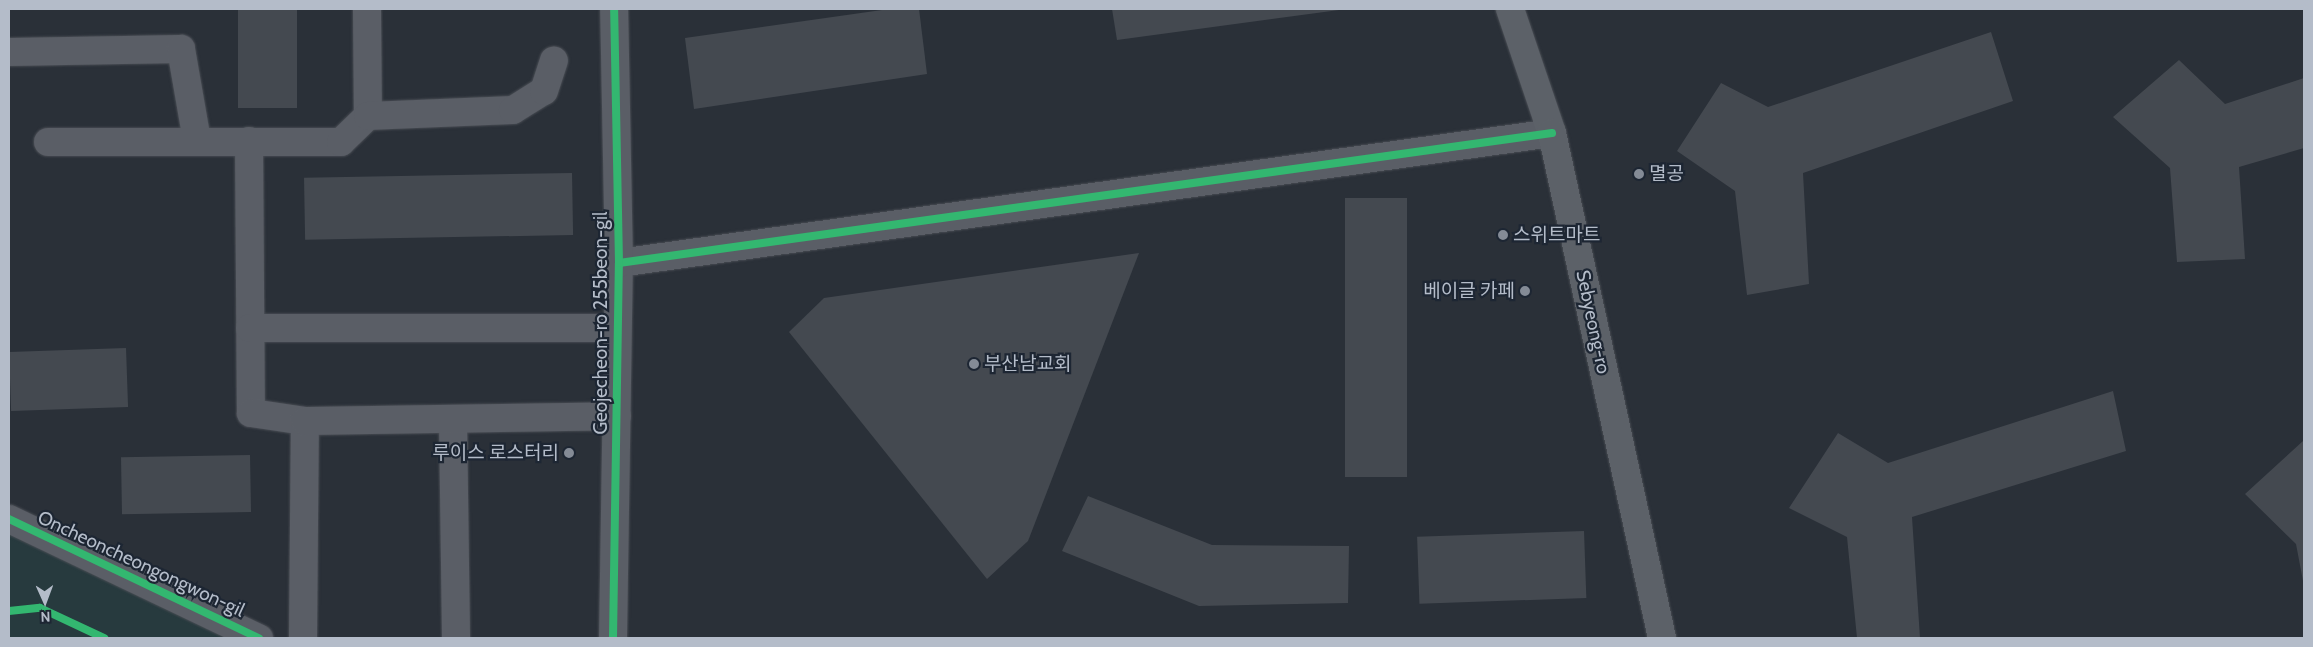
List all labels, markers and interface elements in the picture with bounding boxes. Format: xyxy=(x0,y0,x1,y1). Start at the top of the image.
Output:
place label: 멸공 xyxy=(1649,163,1684,185)
marker: 멸공 xyxy=(1633,168,1645,180)
street label: Geojecheon-ro 255beon-gil xyxy=(590,211,612,435)
place label: 스위트마트 xyxy=(1513,224,1600,246)
marker: 스위트마트 xyxy=(1497,229,1509,241)
street label: Sebyeong-ro xyxy=(1571,268,1615,376)
place label: 베이글 카페 xyxy=(1423,280,1515,302)
marker: 베이글 카페 xyxy=(1519,285,1531,297)
place label: 부산남교회 xyxy=(984,353,1071,375)
marker: 부산남교회 xyxy=(968,358,980,370)
place label: 루이스 로스터리 xyxy=(432,442,559,464)
marker: 루이스 로스터리 xyxy=(563,447,575,459)
street label: Oncheoncheongongwon-gil xyxy=(34,506,248,622)
north arrow xyxy=(20,577,70,627)
text: N xyxy=(40,608,51,626)

